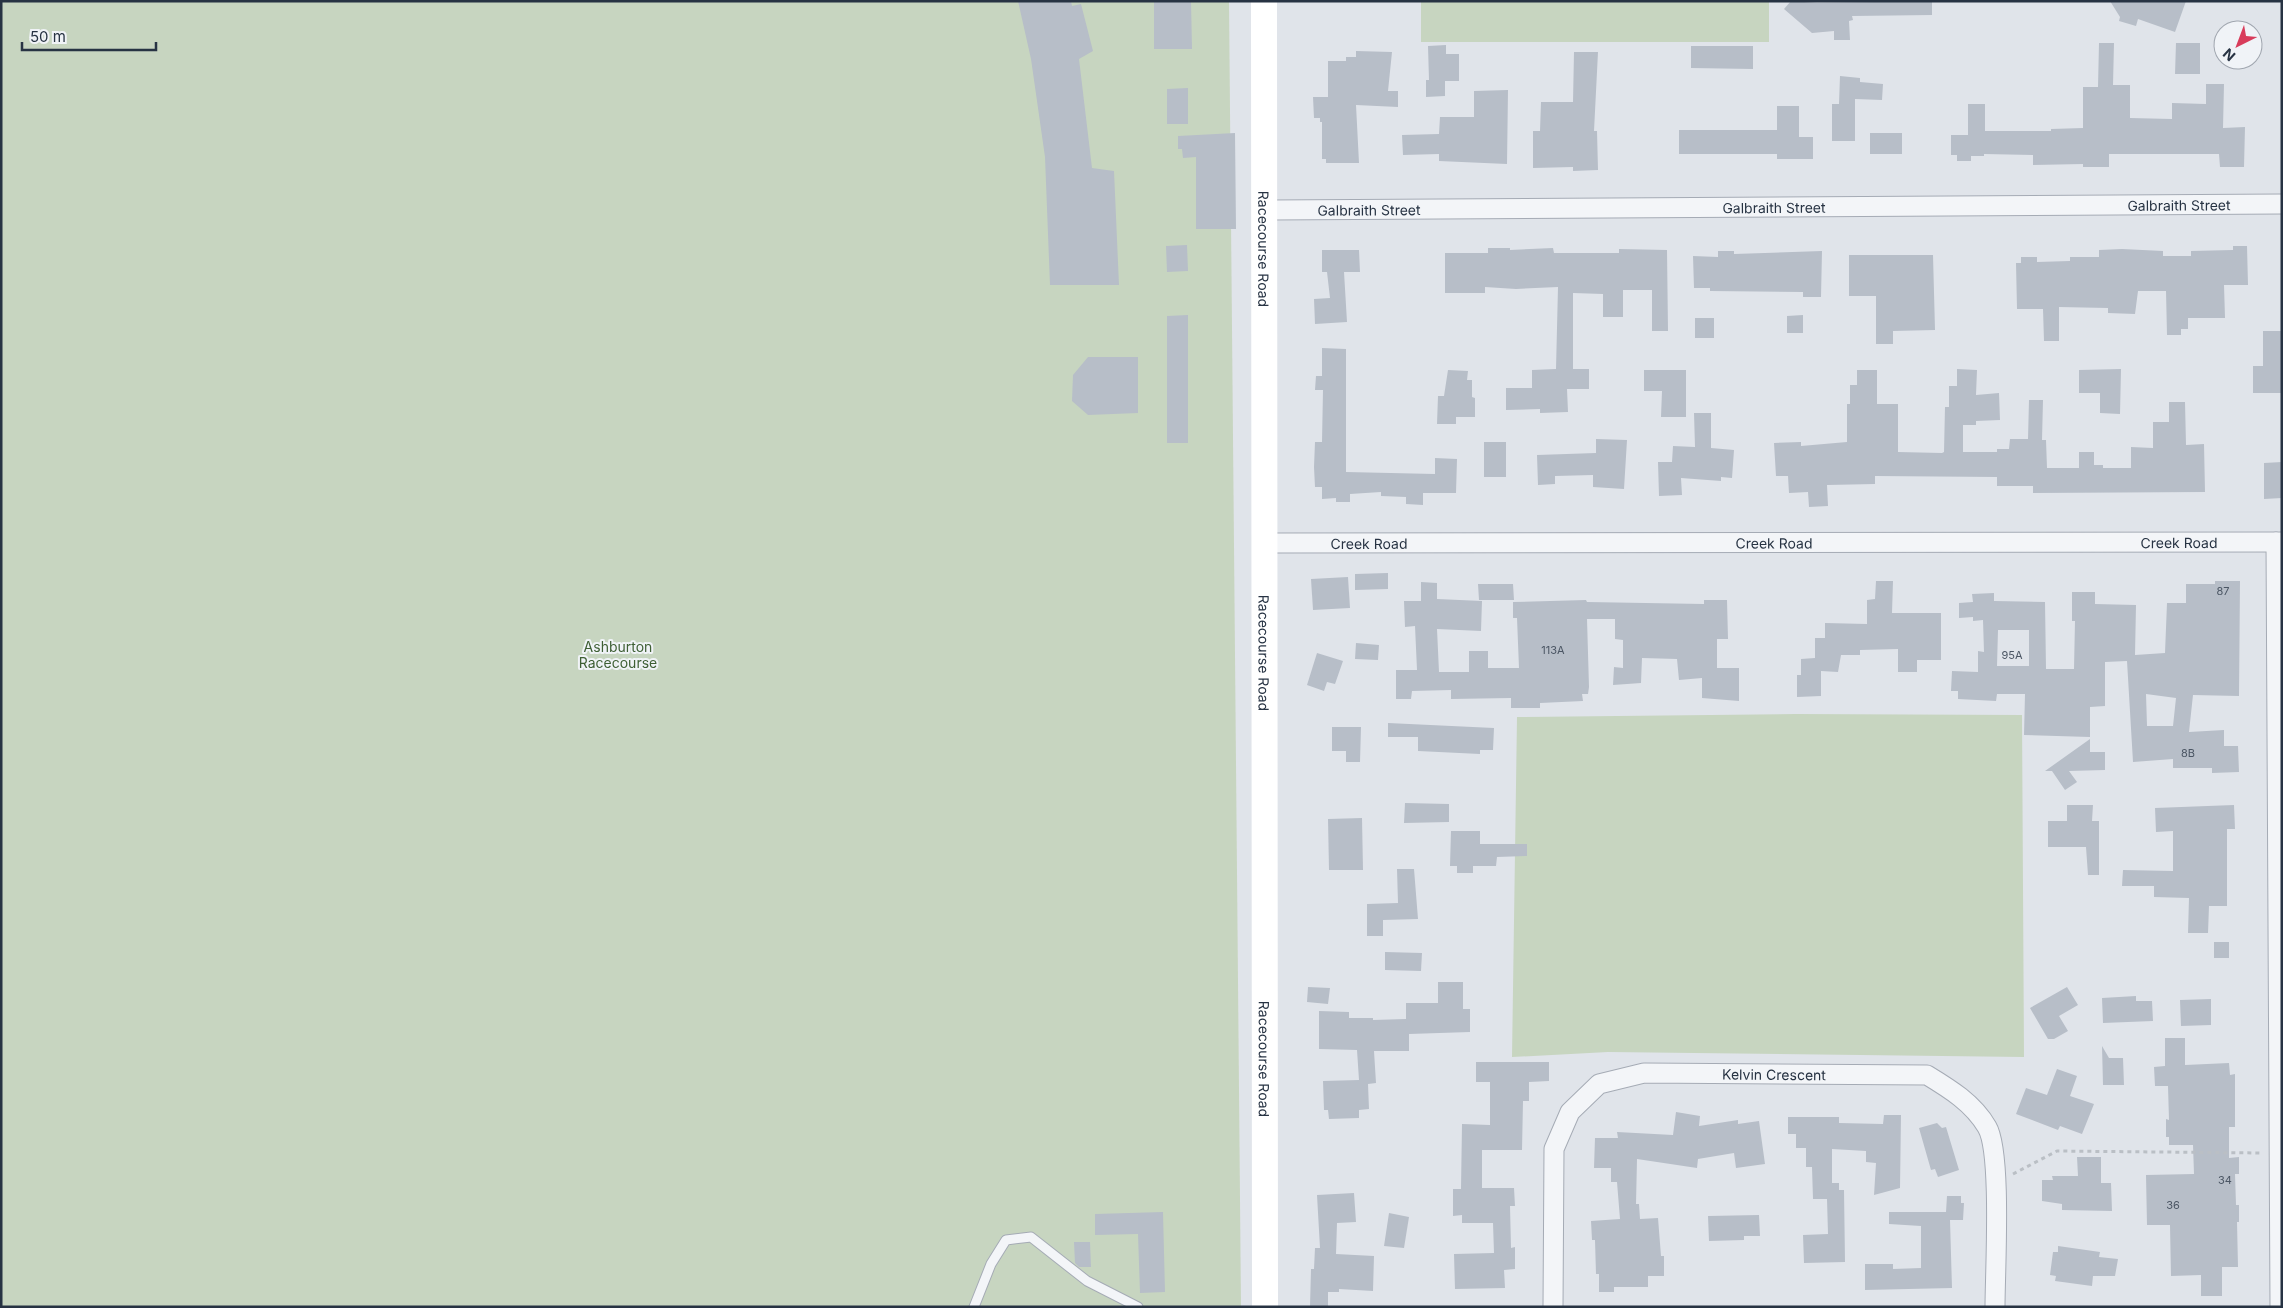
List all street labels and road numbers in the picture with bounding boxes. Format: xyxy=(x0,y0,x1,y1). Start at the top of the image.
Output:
street label: Racecourse Road xyxy=(1256,191,1273,307)
street label: Galbraith Street xyxy=(2127,196,2231,213)
street label: Galbraith Street xyxy=(1722,198,1826,216)
street label: Galbraith Street xyxy=(1317,201,1421,218)
street label: Creek Road xyxy=(1330,534,1408,551)
street label: Creek Road xyxy=(1735,534,1813,551)
street label: Creek Road xyxy=(2140,534,2218,551)
street label: Racecourse Road xyxy=(1256,595,1273,711)
street label: Racecourse Road xyxy=(1256,1001,1273,1117)
street label: Kelvin Crescent xyxy=(1722,1065,1826,1083)

